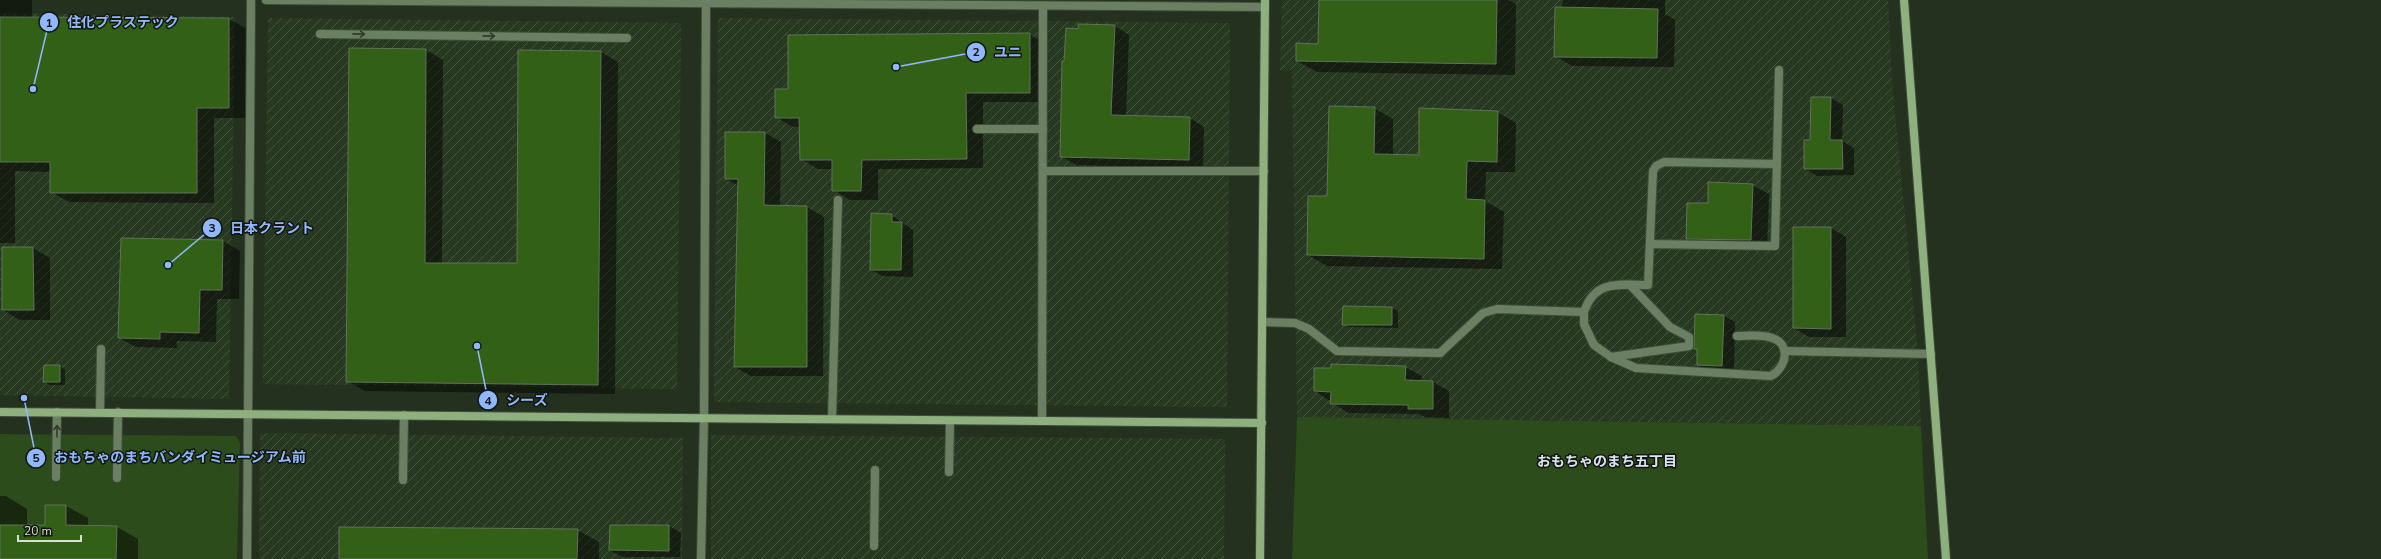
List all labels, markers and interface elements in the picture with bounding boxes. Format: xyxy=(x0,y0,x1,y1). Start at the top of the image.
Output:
callout: 住化プラステック xyxy=(39,9,187,35)
text: 住化プラステック xyxy=(67,13,179,32)
text: 1 xyxy=(45,15,53,31)
one-way arrow xyxy=(352,30,365,38)
one-way arrow xyxy=(482,32,495,40)
callout: ユニ xyxy=(966,39,1030,65)
text: ユニ xyxy=(994,43,1022,62)
text: 2 xyxy=(972,44,980,60)
callout: 日本クラント xyxy=(202,215,322,241)
text: 日本クラント xyxy=(230,219,314,238)
text: 3 xyxy=(208,220,216,236)
callout: シーズ xyxy=(478,387,556,413)
text: シーズ xyxy=(506,391,548,410)
text: 4 xyxy=(484,393,492,409)
one-way arrow xyxy=(53,425,61,438)
callout: おもちゃのまちバンダイミュージアム前 xyxy=(26,445,314,471)
text: おもちゃのまちバンダイミュージアム前 xyxy=(54,448,306,467)
text: 5 xyxy=(32,450,40,466)
district label: おもちゃのまち五丁目 xyxy=(1537,452,1677,471)
scale bar xyxy=(18,517,81,543)
text: 20 m xyxy=(24,523,52,539)

